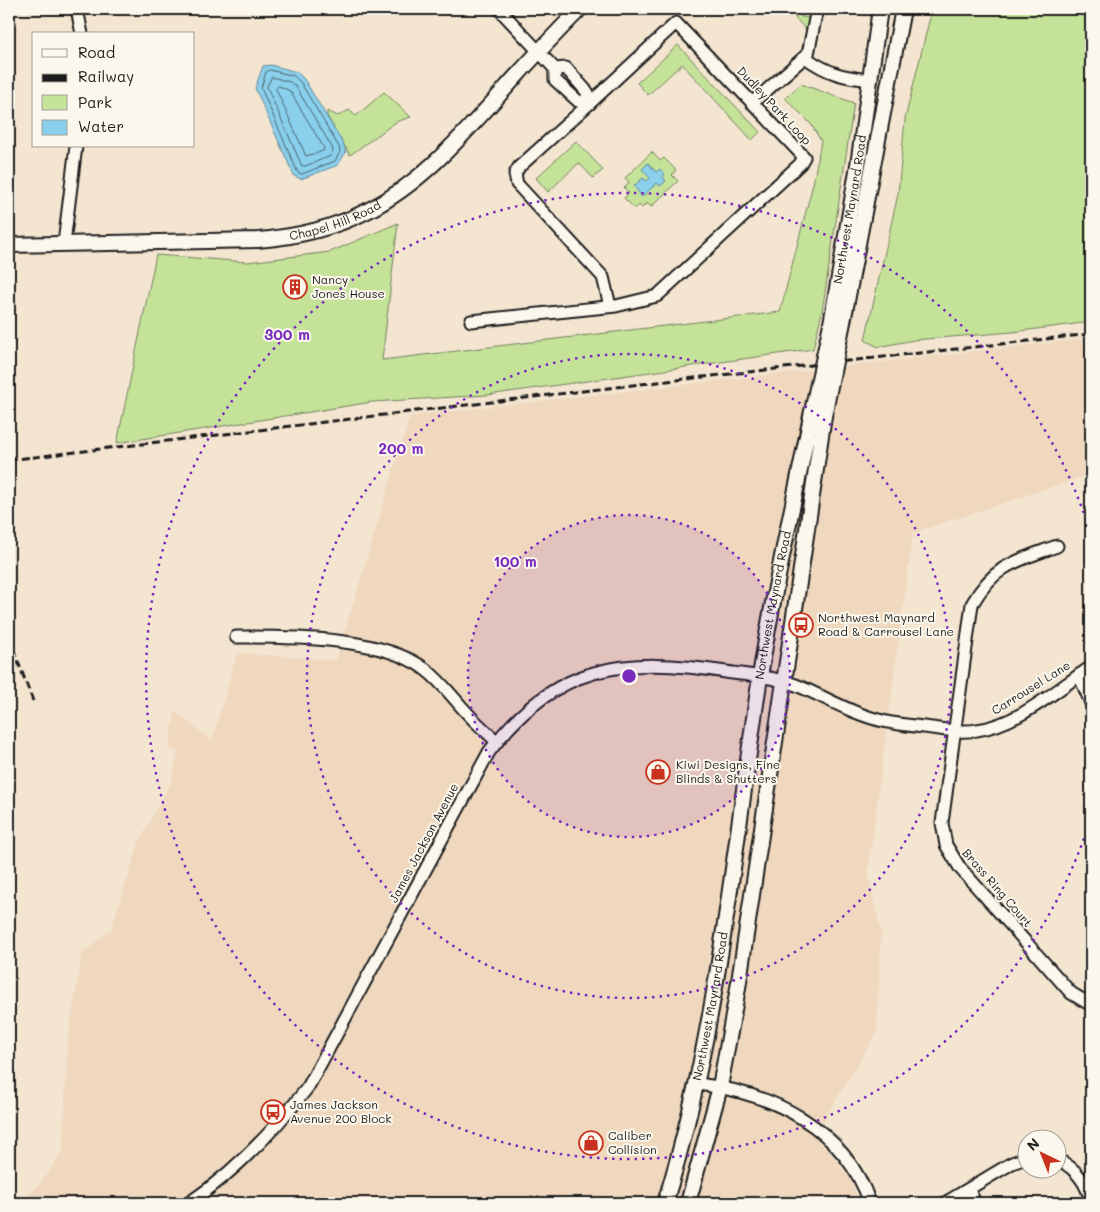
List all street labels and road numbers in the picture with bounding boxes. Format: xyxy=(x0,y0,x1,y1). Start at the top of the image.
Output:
street label: Dudley Park Loop xyxy=(734,63,815,148)
street label: Northwest Maynard Road xyxy=(829,134,869,285)
street label: Chapel Hill Road xyxy=(288,196,384,243)
street label: Northwest Maynard Road xyxy=(751,529,794,680)
street label: Carrousel Lane xyxy=(988,657,1073,718)
street label: James Jackson Avenue xyxy=(385,780,461,905)
street label: Brass Ring Court xyxy=(959,845,1036,930)
street label: Northwest Maynard Road xyxy=(688,930,731,1082)

